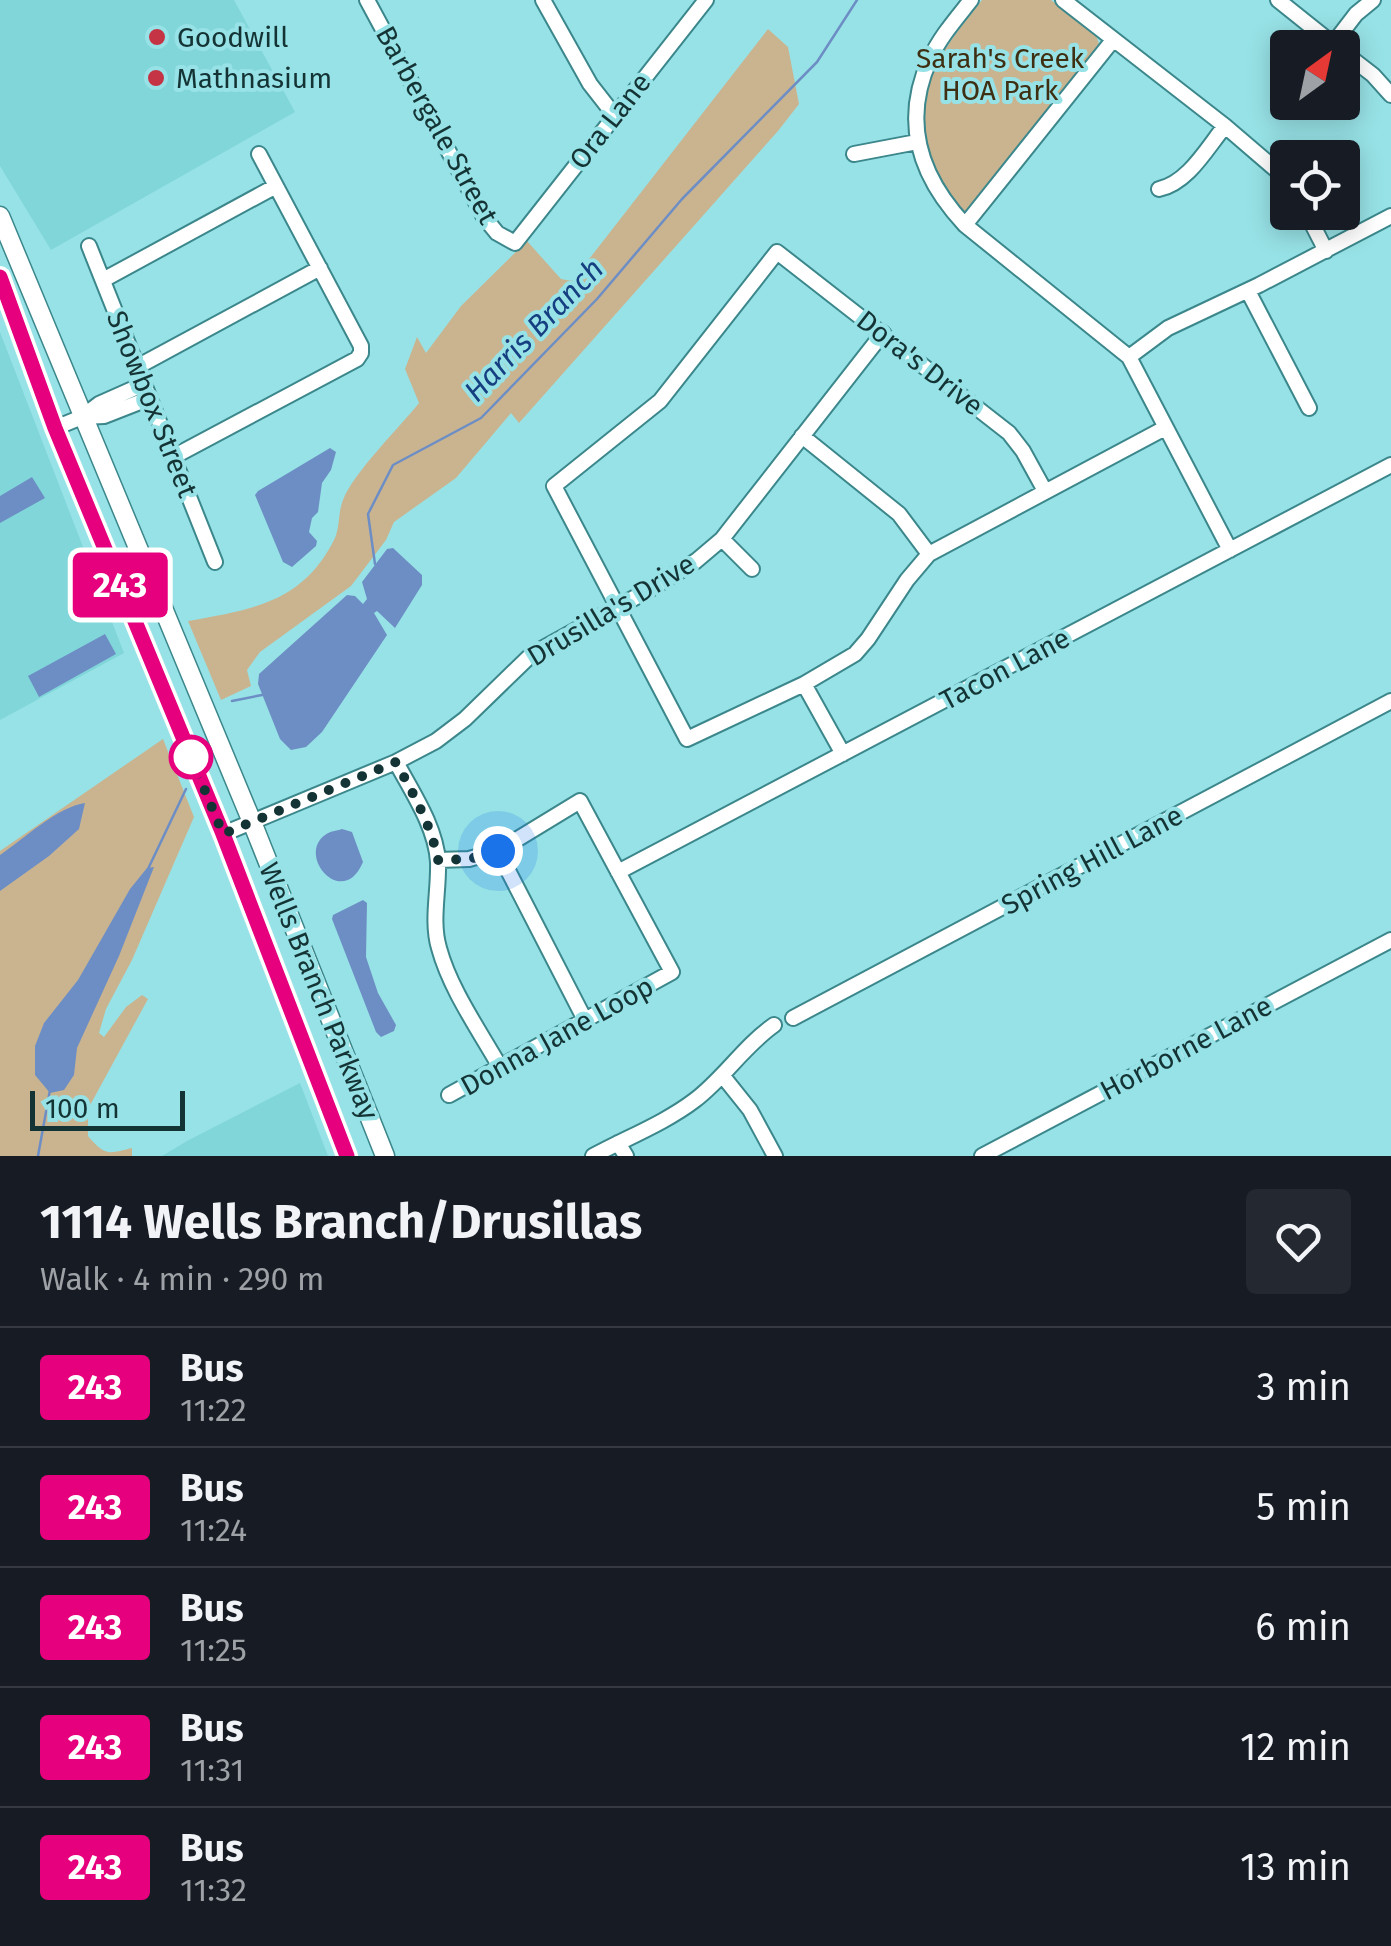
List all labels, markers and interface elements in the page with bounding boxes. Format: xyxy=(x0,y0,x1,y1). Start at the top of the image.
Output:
street label: Barbergale Street xyxy=(369,20,505,230)
place label: Goodwill xyxy=(177,21,289,54)
marker: Goodwill xyxy=(146,26,168,48)
north arrow xyxy=(1270,30,1360,120)
map controls xyxy=(1270,30,1360,230)
park label: Sarah's Creek HOA Park xyxy=(916,42,1085,107)
place label: Mathnasium xyxy=(176,62,332,95)
marker: Mathnasium xyxy=(145,67,167,89)
street label: Ora Lane xyxy=(562,67,658,175)
button: locate xyxy=(1270,140,1360,230)
water label: Harris Branch xyxy=(457,251,611,409)
street label: Dora's Drive xyxy=(850,303,990,423)
street label: Showbox Street xyxy=(100,306,205,503)
street label: Drusilla's Drive xyxy=(521,547,701,673)
line badge: 243 xyxy=(62,552,178,618)
text: 243 xyxy=(93,564,147,606)
street label: Tacon Lane xyxy=(935,621,1075,717)
unlabelled marker xyxy=(170,736,212,778)
street label: Spring Hill Lane xyxy=(996,798,1188,922)
your location xyxy=(473,826,523,876)
street label: Wells Branch Parkway xyxy=(252,858,386,1124)
street label: Donna Jane Loop xyxy=(455,969,659,1103)
street label: Horborne Lane xyxy=(1095,989,1277,1107)
scale bar xyxy=(30,1086,185,1130)
text: 100 m xyxy=(45,1092,120,1125)
button: heart xyxy=(1246,1189,1351,1294)
text: 1114 Wells Branch/Drusillas xyxy=(40,1193,642,1251)
text: Walk · 4 min · 290 m xyxy=(40,1260,324,1298)
text: Bus xyxy=(180,1345,244,1391)
text: 3 min xyxy=(1256,1364,1351,1410)
text: 243 xyxy=(68,1366,122,1408)
text: 11:22 xyxy=(180,1391,247,1429)
text: Bus xyxy=(180,1465,244,1511)
text: 5 min xyxy=(1256,1484,1351,1530)
text: 243 xyxy=(68,1486,122,1528)
text: 11:24 xyxy=(180,1511,247,1549)
text: Bus xyxy=(180,1585,244,1631)
text: 6 min xyxy=(1255,1604,1351,1650)
text: 243 xyxy=(68,1606,122,1648)
text: 11:25 xyxy=(180,1631,247,1669)
text: Bus xyxy=(180,1705,244,1751)
text: 12 min xyxy=(1240,1724,1351,1770)
text: 243 xyxy=(68,1726,122,1768)
text: 11:31 xyxy=(180,1751,244,1789)
text: Bus xyxy=(180,1825,244,1871)
text: 13 min xyxy=(1240,1844,1351,1890)
text: 243 xyxy=(68,1846,122,1888)
text: 11:32 xyxy=(180,1871,247,1909)

